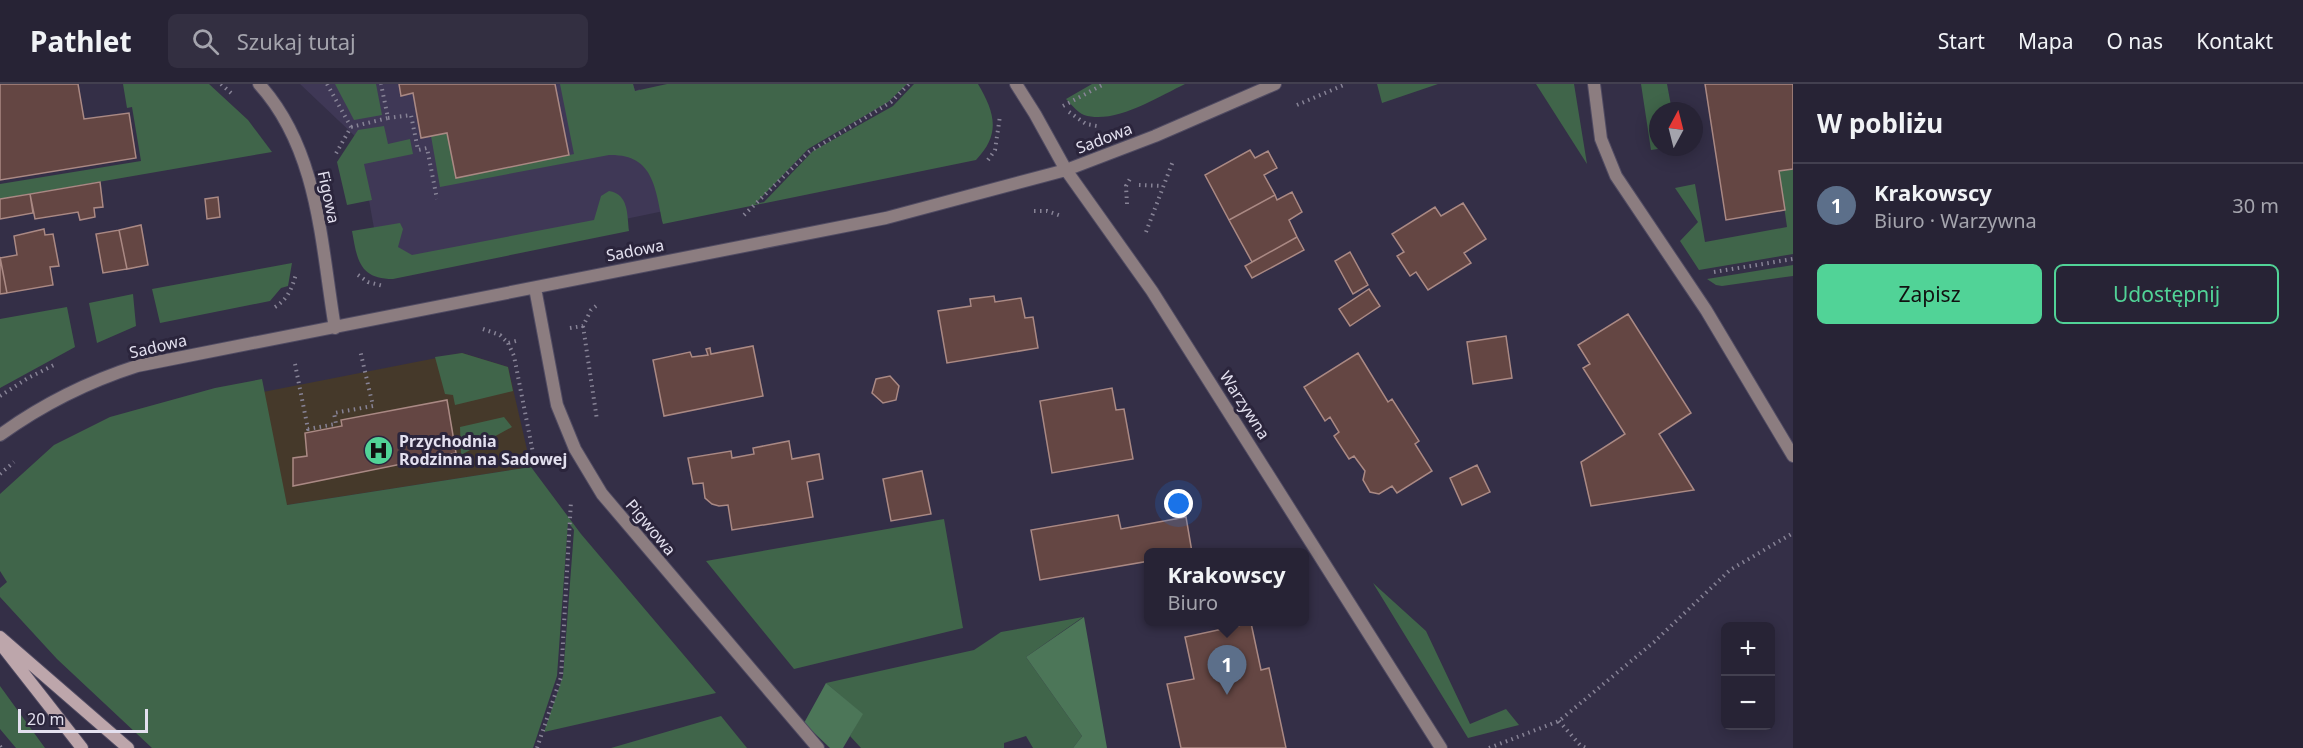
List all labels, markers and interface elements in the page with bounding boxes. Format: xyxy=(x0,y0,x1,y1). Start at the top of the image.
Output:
search box xyxy=(168,14,588,68)
text: Pathlet xyxy=(30,22,132,60)
icon: search xyxy=(189,25,222,58)
text: Szukaj tutaj xyxy=(237,26,356,56)
text: Start xyxy=(1938,27,1985,55)
text: Mapa xyxy=(2018,27,2073,55)
text: O nas xyxy=(2106,27,2163,55)
text: Kontakt xyxy=(2196,27,2273,55)
north arrow xyxy=(1649,102,1703,156)
text: W pobliżu xyxy=(1817,105,1943,141)
street label: Sadowa xyxy=(1073,117,1135,159)
street label: Figowa xyxy=(313,169,345,225)
text: Krakowscy xyxy=(1874,177,1992,207)
text: 1 xyxy=(1831,192,1842,219)
text: 30 m xyxy=(2232,192,2279,219)
text: Biuro · Warzywna xyxy=(1874,207,2037,234)
street label: Sadowa xyxy=(604,234,666,266)
button: Zapisz xyxy=(1817,264,2042,324)
button: Udostępnij xyxy=(2054,264,2279,324)
street label: Sadowa xyxy=(127,329,189,363)
street label: Warzywna xyxy=(1215,367,1275,443)
place label: Przychodnia Rodzinna na Sadowej xyxy=(399,430,567,470)
hospital icon: Przychodnia Rodzinna na Sadowej xyxy=(362,434,394,466)
your location xyxy=(1164,489,1193,518)
street label: Pigwowa xyxy=(621,494,681,560)
popup xyxy=(1144,548,1309,626)
text: Krakowscy xyxy=(1168,559,1285,589)
text: Biuro xyxy=(1168,589,1218,616)
map controls xyxy=(1721,622,1775,730)
button: + xyxy=(1721,622,1775,676)
pin: 1 xyxy=(1208,646,1246,695)
button: − xyxy=(1721,676,1775,730)
scale bar xyxy=(18,706,148,734)
text: 20 m xyxy=(27,708,64,730)

